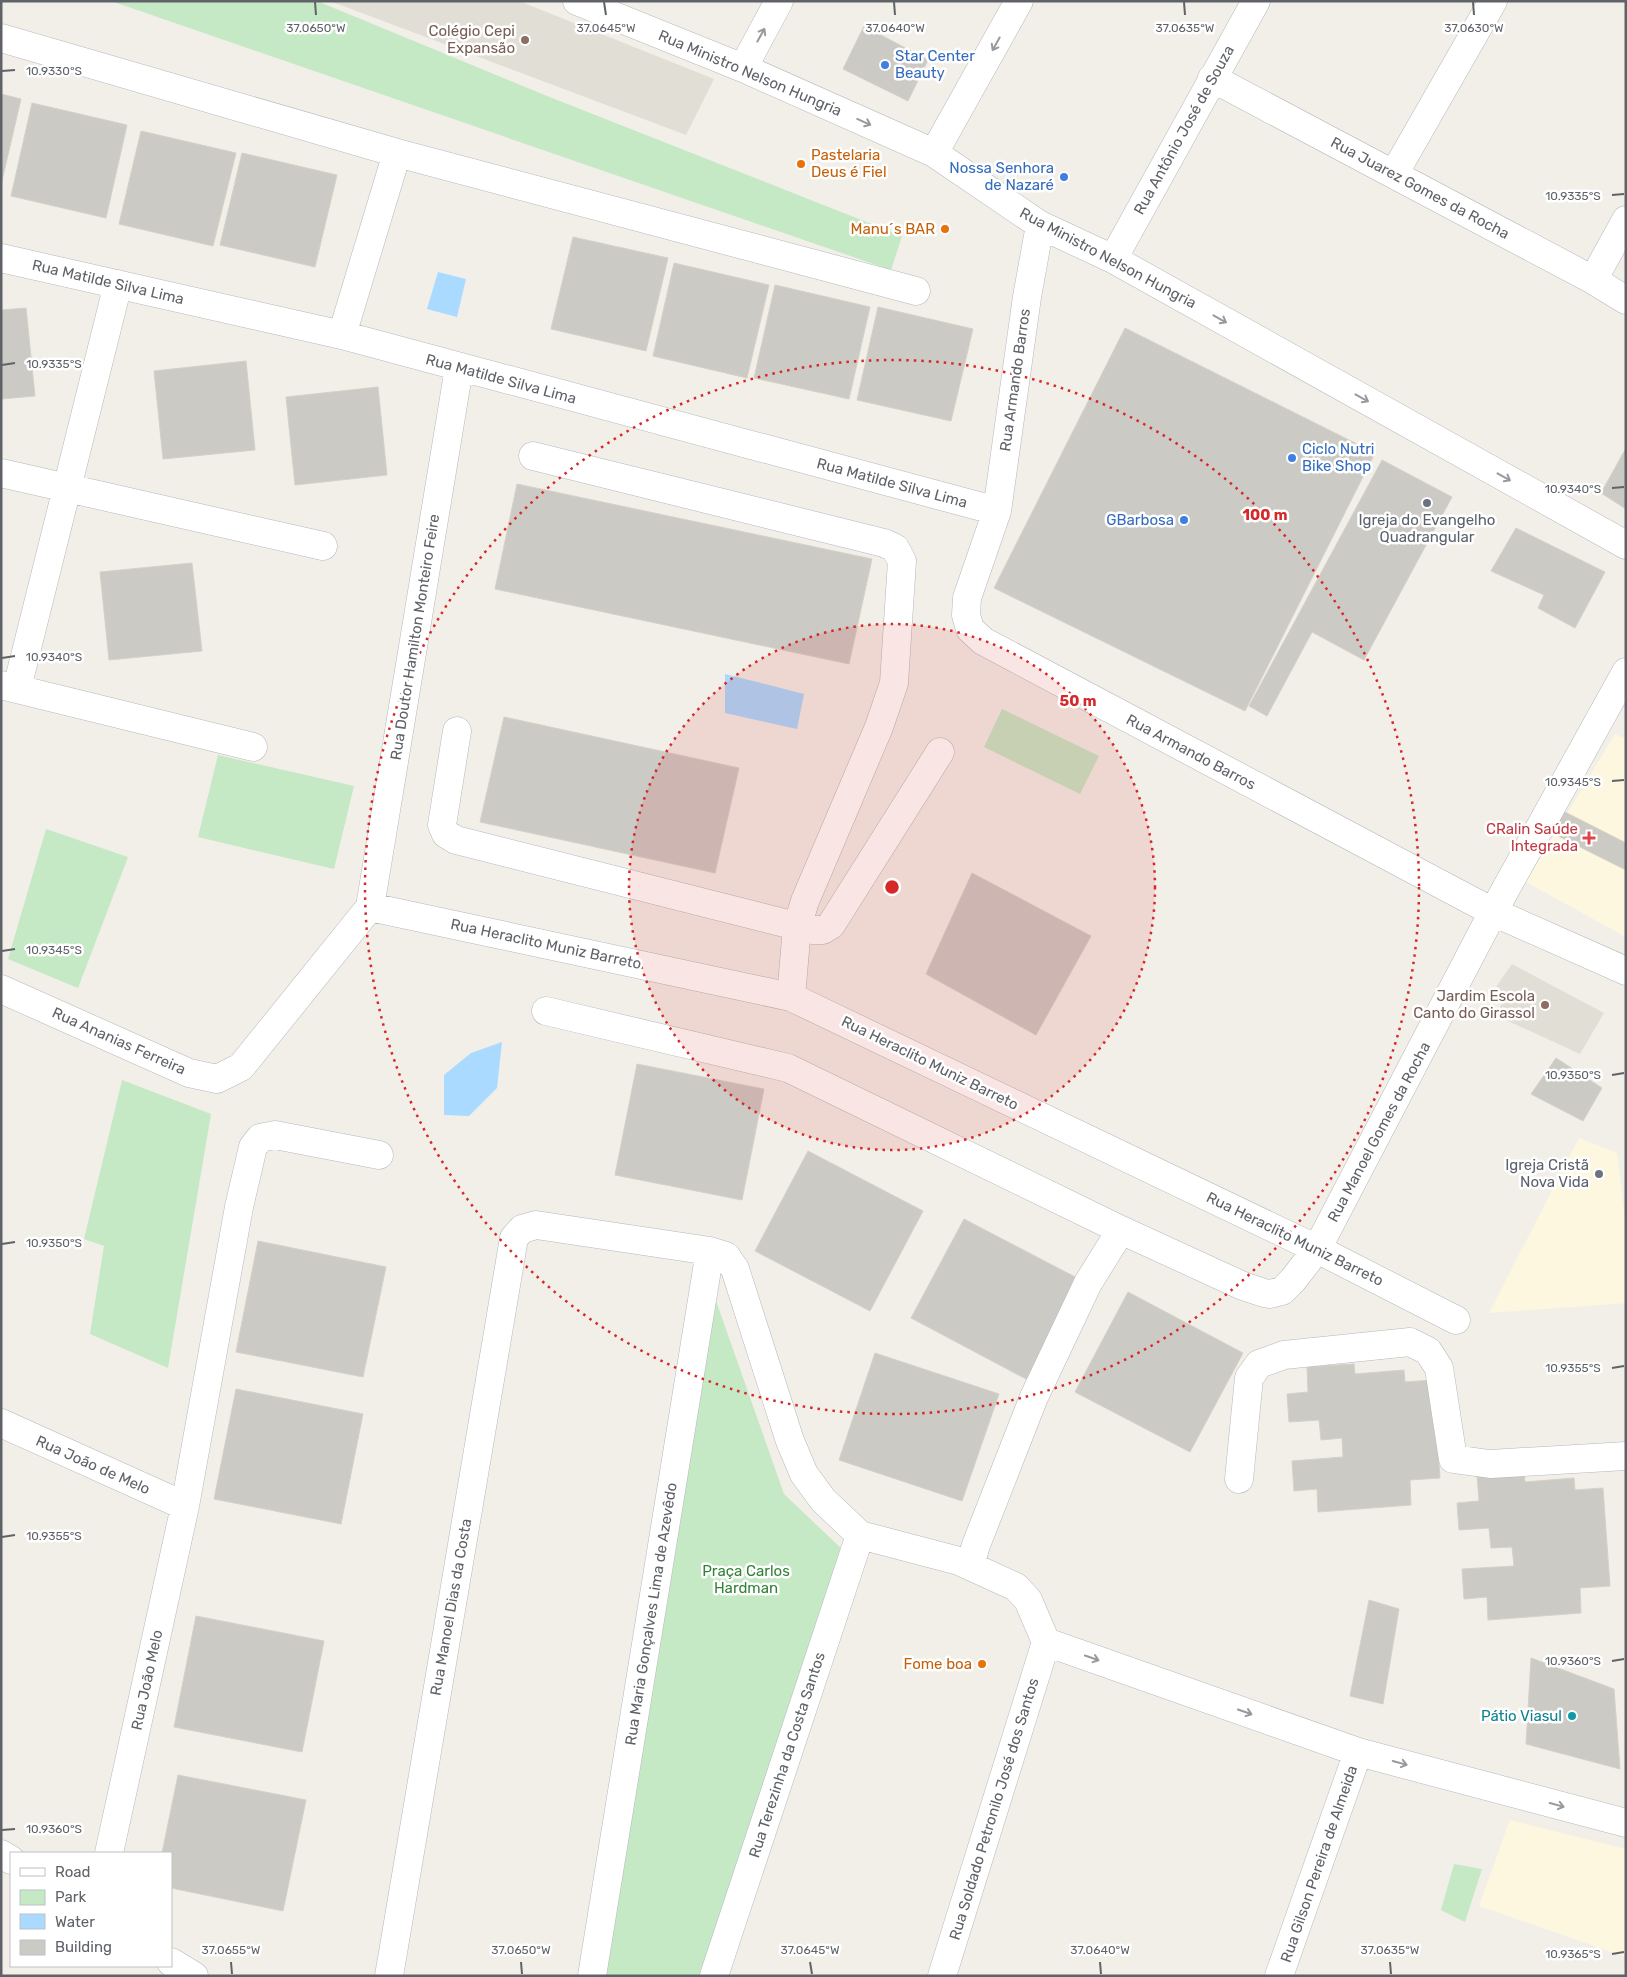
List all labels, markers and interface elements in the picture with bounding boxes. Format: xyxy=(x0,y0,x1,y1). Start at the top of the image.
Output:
text: 37.0650°W xyxy=(286,21,346,35)
text: 37.0645°W xyxy=(576,21,636,35)
text: 37.0640°W xyxy=(865,21,925,35)
text: 37.0635°W xyxy=(1156,21,1215,35)
text: 37.0630°W xyxy=(1444,21,1504,35)
place label: Colégio Cepi Expansão xyxy=(429,22,515,57)
street label: Rua Ministro Nelson Hungria xyxy=(656,26,844,120)
one-way arrow xyxy=(756,27,766,42)
marker: Colégio Cepi Expansão xyxy=(519,34,531,46)
one-way arrow xyxy=(990,36,1000,50)
street label: Rua Antônio José de Souza xyxy=(1130,42,1238,218)
place label: Star Center Beauty xyxy=(895,47,975,82)
marker: Star Center Beauty xyxy=(879,59,891,71)
text: 10.9330°S xyxy=(26,64,82,78)
one-way arrow xyxy=(856,118,871,128)
street label: Rua Juarez Gomes da Rocha xyxy=(1328,133,1512,243)
place label: Pastelaria Deus é Fiel xyxy=(811,146,887,181)
marker: Pastelaria Deus é Fiel xyxy=(795,158,807,170)
place label: Nossa Senhora de Nazaré xyxy=(949,159,1054,194)
marker: Nossa Senhora de Nazaré xyxy=(1058,171,1070,183)
text: 10.9335°S xyxy=(1545,189,1601,203)
street label: Rua Ministro Nelson Hungria xyxy=(1017,204,1199,312)
place label: Manu´s BAR xyxy=(851,220,935,238)
marker: Manu´s BAR xyxy=(939,223,951,235)
street label: Rua Matilde Silva Lima xyxy=(30,256,186,308)
street label: Rua Armando Barros xyxy=(996,307,1034,453)
one-way arrow xyxy=(1212,315,1227,324)
street label: Rua Matilde Silva Lima xyxy=(424,350,578,408)
text: 10.9335°S xyxy=(26,357,82,371)
one-way arrow xyxy=(1354,394,1369,403)
place label: Ciclo Nutri Bike Shop xyxy=(1302,440,1374,475)
marker: Ciclo Nutri Bike Shop xyxy=(1286,452,1298,464)
street label: Rua Matilde Silva Lima xyxy=(815,454,969,512)
one-way arrow xyxy=(1496,473,1511,482)
text: 10.9340°S xyxy=(1545,482,1601,496)
marker: Igreja do Evangelho Quadrangular xyxy=(1421,497,1433,509)
text: 100 m xyxy=(1243,506,1287,524)
place label: GBarbosa xyxy=(1106,511,1174,529)
place label: Igreja do Evangelho Quadrangular xyxy=(1359,511,1495,546)
street label: Rua Doutor Hamilton Monteiro Feire xyxy=(387,513,443,761)
marker: GBarbosa xyxy=(1178,514,1190,526)
text: 10.9340°S xyxy=(26,650,82,664)
text: 50 m xyxy=(1060,692,1096,710)
street label: Rua Armando Barros xyxy=(1123,710,1259,794)
text: 10.9345°S xyxy=(1545,775,1601,789)
place label: CRalin Saúde Integrada xyxy=(1486,820,1578,855)
marker: CRalin Saúde Integrada xyxy=(1582,831,1596,845)
centre of rings xyxy=(883,878,901,896)
street label: Rua Heraclito Muniz Barreto xyxy=(449,915,643,973)
text: 10.9345°S xyxy=(26,943,82,957)
place label: Jardim Escola Canto do Girassol xyxy=(1413,987,1535,1022)
marker: Jardim Escola Canto do Girassol xyxy=(1539,999,1551,1011)
street label: Rua Ananias Ferreira xyxy=(49,1003,189,1079)
street label: Rua Heraclito Muniz Barreto xyxy=(838,1012,1022,1114)
street label: Rua Manoel Gomes da Rocha xyxy=(1324,1039,1434,1225)
text: 10.9350°S xyxy=(1545,1068,1601,1082)
place label: Igreja Cristã Nova Vida xyxy=(1505,1156,1589,1191)
marker: Igreja Cristã Nova Vida xyxy=(1593,1168,1605,1180)
street label: Rua Heraclito Muniz Barreto xyxy=(1203,1188,1387,1290)
text: 10.9350°S xyxy=(26,1236,82,1250)
text: 10.9355°S xyxy=(1545,1361,1601,1375)
street label: Rua João de Melo xyxy=(33,1432,153,1498)
street label: Rua Maria Gonçalves Lima de Azevêdo xyxy=(621,1481,681,1747)
street label: Rua Manoel Dias da Costa xyxy=(427,1517,475,1697)
text: 10.9355°S xyxy=(26,1529,82,1543)
park label: Praça Carlos Hardman xyxy=(702,1562,790,1597)
street label: Rua João Melo xyxy=(128,1628,166,1732)
street label: Rua Terezinha da Costa Santos xyxy=(745,1650,829,1860)
one-way arrow xyxy=(1084,1654,1099,1663)
text: 10.9360°S xyxy=(1545,1654,1601,1668)
place label: Fome boa xyxy=(904,1655,972,1673)
marker: Fome boa xyxy=(976,1658,988,1670)
street label: Rua Soldado Petronilo José dos Santos xyxy=(946,1676,1043,1942)
place label: Pátio Viasul xyxy=(1481,1707,1562,1725)
one-way arrow xyxy=(1237,1708,1253,1717)
marker: Pátio Viasul xyxy=(1566,1710,1578,1722)
one-way arrow xyxy=(1391,1759,1407,1768)
street label: Rua Gilson Pereira de Almeida xyxy=(1277,1763,1361,1965)
one-way arrow xyxy=(1548,1800,1564,1810)
text: 10.9360°S xyxy=(26,1822,82,1836)
legend xyxy=(10,1852,172,1967)
text: Road xyxy=(55,1863,91,1881)
text: Park xyxy=(55,1888,86,1906)
text: Water xyxy=(55,1913,95,1931)
text: Building xyxy=(55,1938,112,1956)
text: 37.0655°W xyxy=(202,1943,261,1957)
text: 37.0650°W xyxy=(491,1943,551,1957)
text: 37.0645°W xyxy=(780,1943,840,1957)
text: 37.0640°W xyxy=(1070,1943,1130,1957)
text: 37.0635°W xyxy=(1361,1943,1420,1957)
text: 10.9365°S xyxy=(1545,1947,1601,1961)

